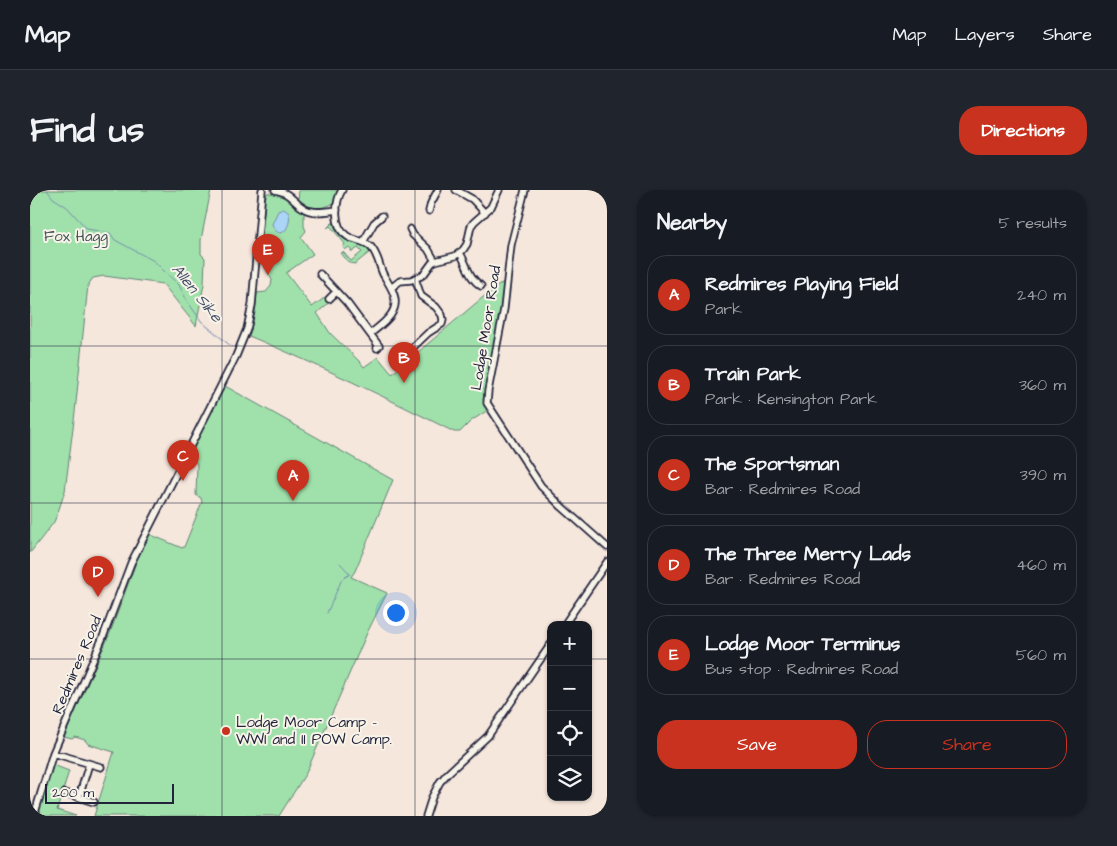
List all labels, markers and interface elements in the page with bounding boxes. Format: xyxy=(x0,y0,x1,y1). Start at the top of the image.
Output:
text: Map xyxy=(25,18,70,52)
text: Map xyxy=(892,22,926,47)
text: Layers xyxy=(954,22,1015,47)
text: Share xyxy=(1043,22,1092,47)
text: Find us xyxy=(30,106,144,155)
button: Directions xyxy=(959,106,1087,155)
text: Nearby xyxy=(657,208,727,237)
text: 5 results xyxy=(999,212,1067,234)
park label: Fox Hagg xyxy=(44,226,108,248)
pin: E xyxy=(252,234,284,275)
water label: Allen Sike xyxy=(167,259,228,328)
street label: Lodge Moor Road xyxy=(466,264,507,392)
text: Redmires Playing Field xyxy=(705,271,898,298)
text: A xyxy=(669,284,679,306)
text: 240 m xyxy=(1017,284,1066,306)
text: Park xyxy=(705,298,742,320)
pin: B xyxy=(388,342,420,383)
text: Train Park xyxy=(705,361,801,388)
text: B xyxy=(668,374,680,396)
text: 360 m xyxy=(1019,374,1066,396)
text: Park · Kensington Park xyxy=(705,388,877,410)
pin: C xyxy=(167,440,199,481)
text: The Sportsman xyxy=(705,451,839,478)
pin: A xyxy=(277,460,309,501)
text: C xyxy=(668,464,680,486)
text: 390 m xyxy=(1020,464,1066,486)
text: Bar · Redmires Road xyxy=(705,478,860,500)
text: The Three Merry Lads xyxy=(705,541,911,568)
text: D xyxy=(669,554,679,576)
text: 460 m xyxy=(1016,554,1066,576)
pin: D xyxy=(82,556,114,597)
text: Bar · Redmires Road xyxy=(705,568,860,590)
your location xyxy=(383,600,409,626)
street label: Redmires Road xyxy=(47,612,107,717)
map controls xyxy=(547,621,592,801)
button: + xyxy=(547,621,592,666)
text: Lodge Moor Terminus xyxy=(705,631,900,658)
text: E xyxy=(669,644,679,666)
text: 560 m xyxy=(1016,644,1066,666)
text: Bus stop · Redmires Road xyxy=(705,658,898,680)
button: − xyxy=(547,666,592,711)
button: locate xyxy=(547,711,592,756)
place label: Lodge Moor Camp - WWI and II POW Camp. xyxy=(236,712,392,750)
button: Save xyxy=(657,720,857,769)
button: Share xyxy=(867,720,1067,769)
marker: Lodge Moor Camp - WWI and II POW Camp. xyxy=(220,725,232,737)
button: layers xyxy=(547,756,592,801)
scale bar xyxy=(45,781,174,804)
text: 200 m xyxy=(52,783,94,803)

